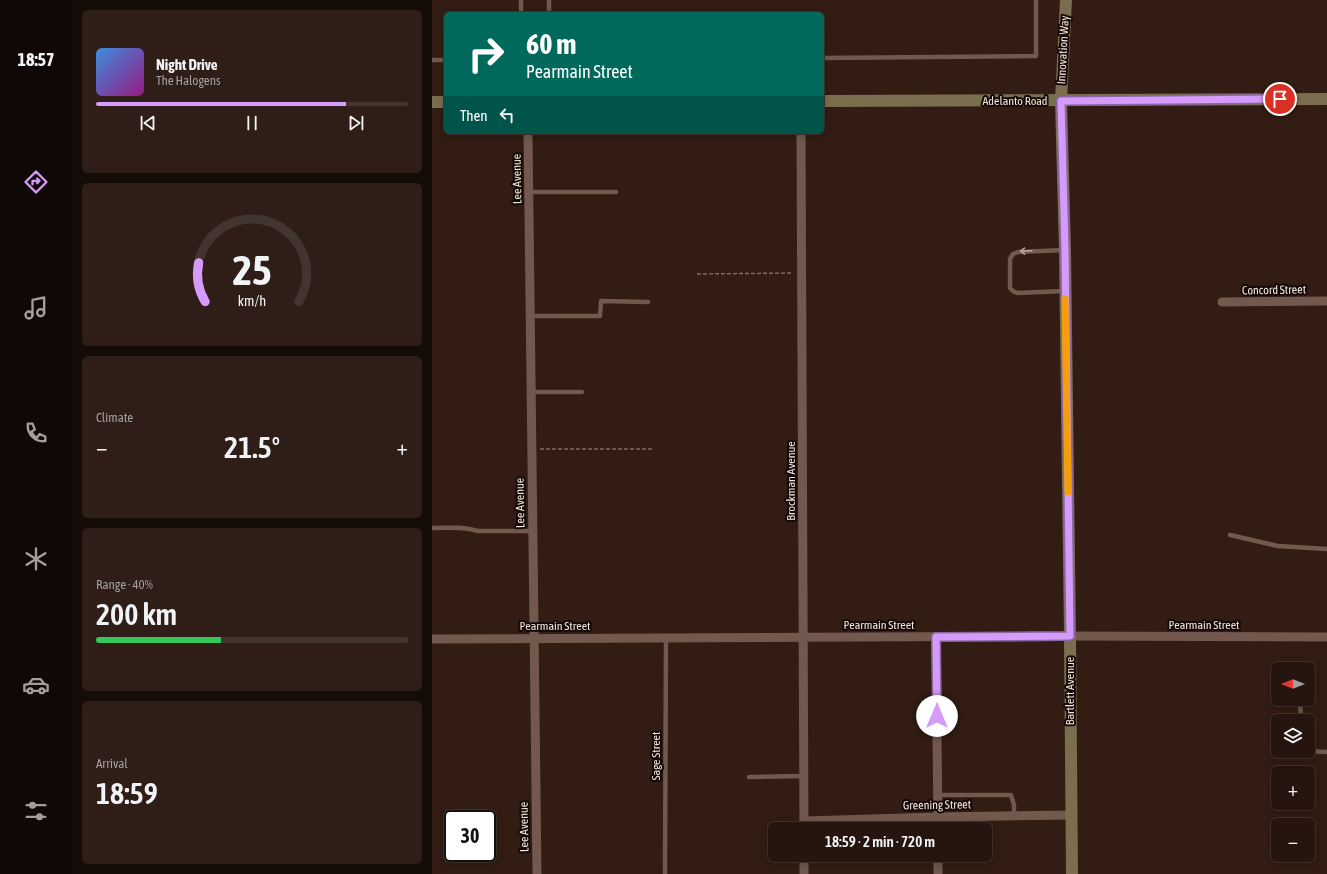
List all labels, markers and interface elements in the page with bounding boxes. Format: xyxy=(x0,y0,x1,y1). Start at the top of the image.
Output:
street label: Innovation Way xyxy=(1054,15,1072,85)
icon: right xyxy=(460,28,512,80)
text: 60 m xyxy=(526,28,576,60)
text: 18:57 xyxy=(17,49,55,70)
text: Night Drive xyxy=(156,56,218,73)
text: Pearmain Street xyxy=(526,61,633,82)
text: The Halogens xyxy=(156,73,221,88)
pin xyxy=(1263,82,1297,116)
icon: arrive xyxy=(1269,88,1291,110)
street label: Adelanto Road xyxy=(982,94,1048,108)
icon: left xyxy=(496,104,518,126)
text: Then xyxy=(460,107,488,124)
icon: previous xyxy=(137,112,159,134)
icon: pause xyxy=(241,112,263,134)
icon: next xyxy=(345,112,367,134)
street label: Lee Avenue xyxy=(510,154,524,204)
icon: directions xyxy=(22,168,50,196)
text: 25 xyxy=(232,246,272,294)
one-way arrow xyxy=(1020,248,1033,255)
street label: Concord Street xyxy=(1242,282,1307,298)
text: km/h xyxy=(238,293,266,309)
icon: music xyxy=(22,294,50,322)
text: Climate xyxy=(96,410,133,425)
icon: phone xyxy=(22,419,50,447)
text: 21.5° xyxy=(224,430,280,464)
text: − xyxy=(96,434,107,460)
text: + xyxy=(397,434,408,460)
street label: Brockman Avenue xyxy=(784,441,798,521)
street label: Lee Avenue xyxy=(513,478,527,528)
icon: climate xyxy=(22,545,50,573)
text: Range · 40% xyxy=(96,577,153,592)
text: 200 km xyxy=(96,597,177,631)
street label: Pearmain Street xyxy=(843,618,915,632)
street label: Pearmain Street xyxy=(1168,618,1240,632)
street label: Pearmain Street xyxy=(519,619,591,633)
street label: Bartlett Avenue xyxy=(1063,657,1077,725)
north arrow xyxy=(1271,662,1315,706)
map controls xyxy=(1271,662,1315,862)
icon: car xyxy=(22,671,50,699)
position arrow xyxy=(916,695,958,737)
button: layers xyxy=(1271,714,1315,758)
street label: Sage Street xyxy=(649,731,663,780)
text: Arrival xyxy=(96,756,128,771)
button: + xyxy=(1271,766,1315,810)
text: 18:59 xyxy=(96,776,158,810)
icon: filters xyxy=(22,797,50,825)
street label: Greening Street xyxy=(903,797,972,813)
street label: Lee Avenue xyxy=(517,802,531,852)
speed limit sign: 30 xyxy=(444,810,496,862)
button: − xyxy=(1271,818,1315,862)
text: 18:59 · 2 min · 720 m xyxy=(825,833,935,850)

